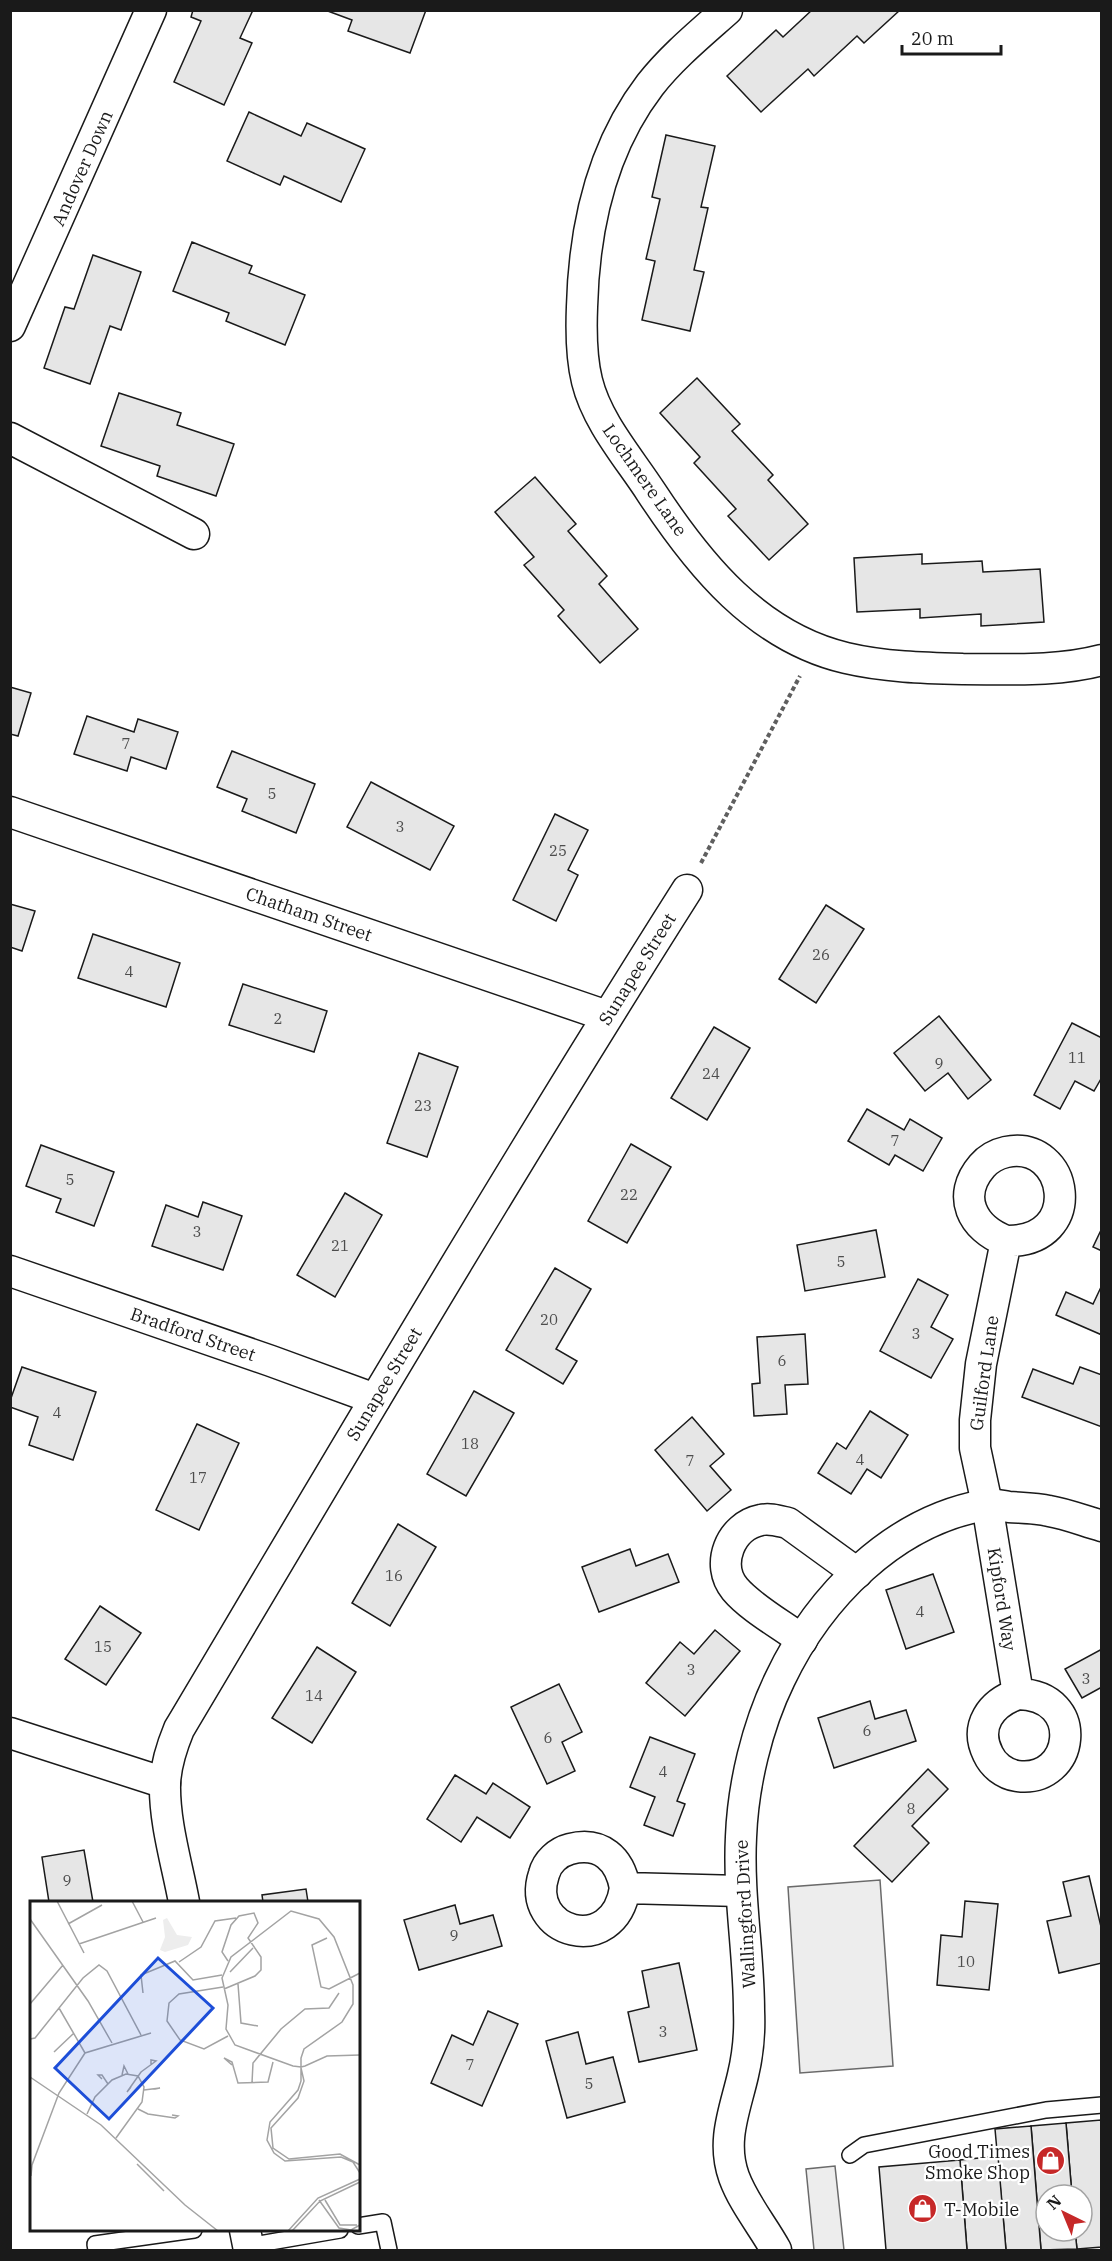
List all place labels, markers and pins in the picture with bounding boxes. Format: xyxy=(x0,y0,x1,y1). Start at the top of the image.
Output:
place label: Good Times Smoke Shop xyxy=(925,2140,1030,2184)
shop icon: Good Times Smoke Shop xyxy=(1035,2145,1067,2177)
shop icon: T-Mobile xyxy=(907,2193,939,2225)
place label: T-Mobile xyxy=(944,2198,1019,2221)

